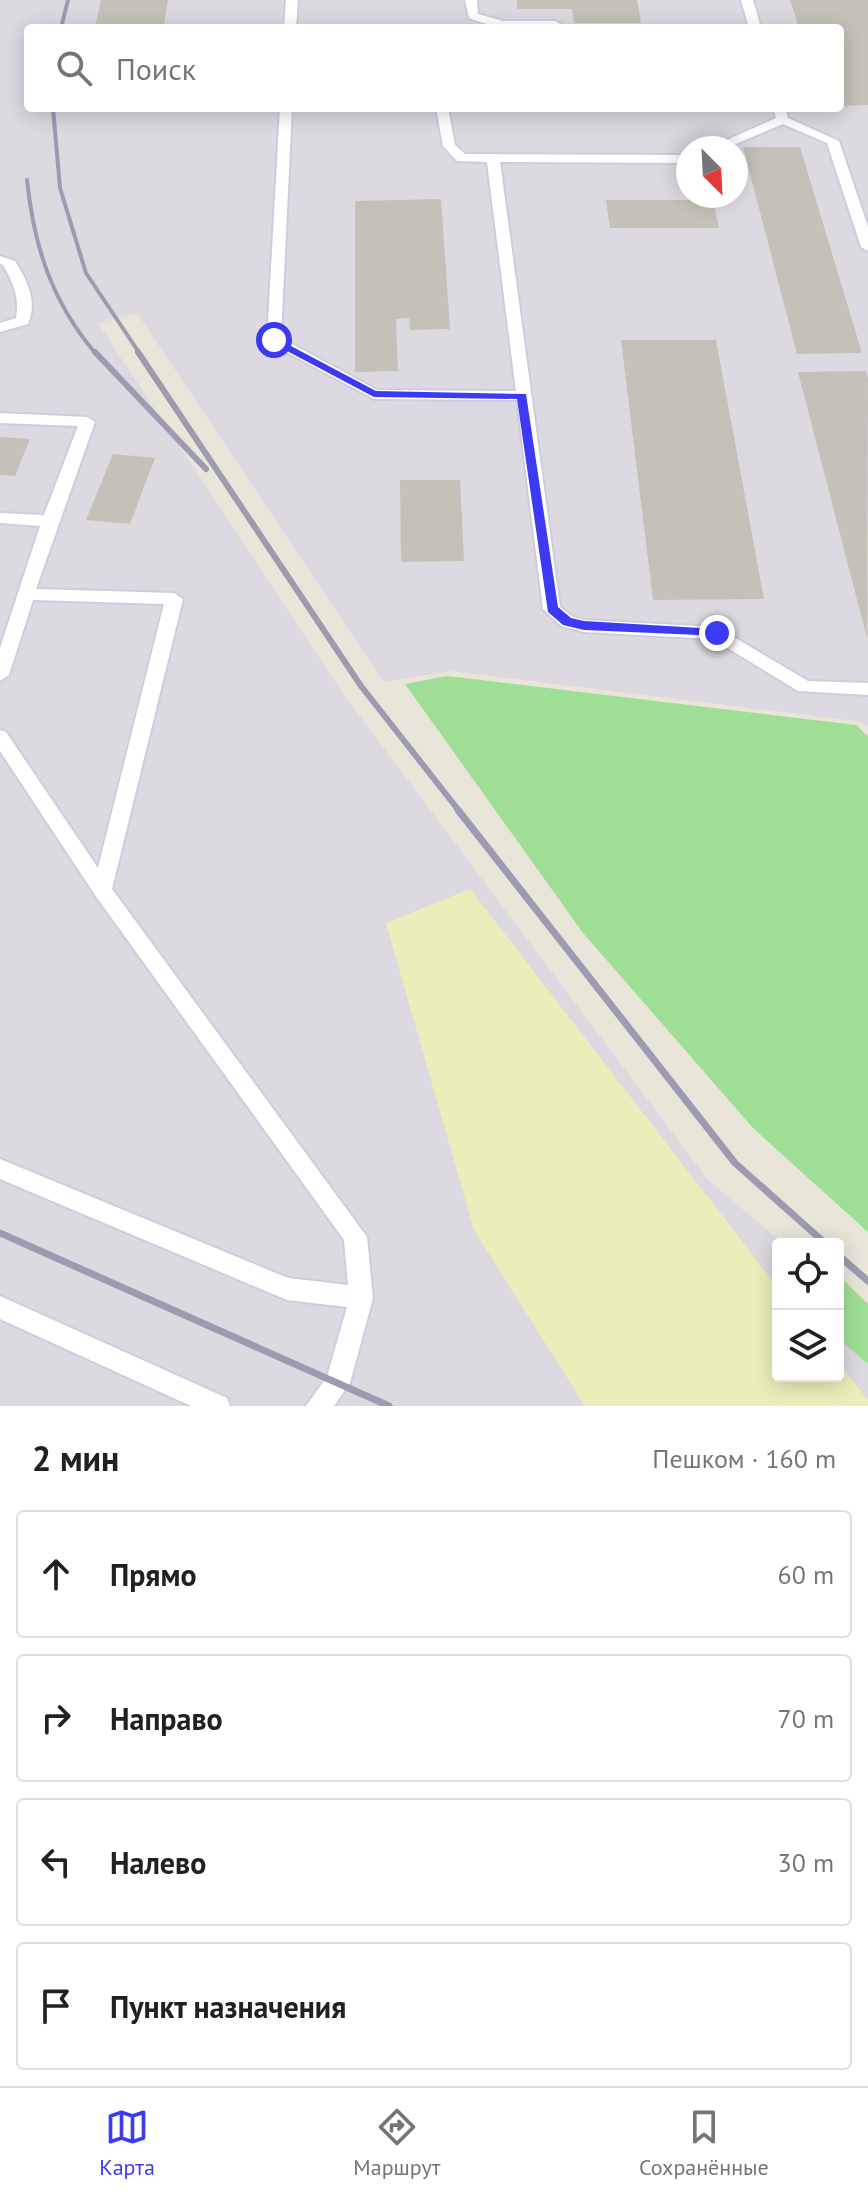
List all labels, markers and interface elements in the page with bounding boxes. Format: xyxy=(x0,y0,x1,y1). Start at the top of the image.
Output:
search box xyxy=(24,24,844,112)
icon: search xyxy=(52,46,96,90)
text: Поиск xyxy=(116,49,196,88)
north arrow xyxy=(676,136,748,208)
route start xyxy=(256,322,292,358)
route end xyxy=(699,615,735,651)
map controls xyxy=(772,1238,844,1382)
button: locate xyxy=(772,1238,844,1310)
button: layers xyxy=(772,1310,844,1382)
text: 2 мин xyxy=(32,1436,119,1480)
text: Пешком · 160 m xyxy=(652,1442,836,1475)
icon: ahead xyxy=(34,1552,78,1596)
text: Прямо xyxy=(110,1555,197,1594)
text: 60 m xyxy=(778,1558,834,1591)
icon: right xyxy=(34,1696,78,1740)
text: Направо xyxy=(110,1699,223,1738)
text: 70 m xyxy=(778,1702,834,1735)
icon: left xyxy=(34,1840,78,1884)
text: Налево xyxy=(110,1843,206,1882)
text: 30 m xyxy=(778,1846,834,1879)
icon: arrive xyxy=(34,1984,78,2028)
text: Пункт назначения xyxy=(110,1987,346,2026)
tab: Карта xyxy=(99,2105,155,2181)
tab: Маршрут xyxy=(353,2105,440,2181)
tab: Сохранённые xyxy=(639,2105,769,2181)

